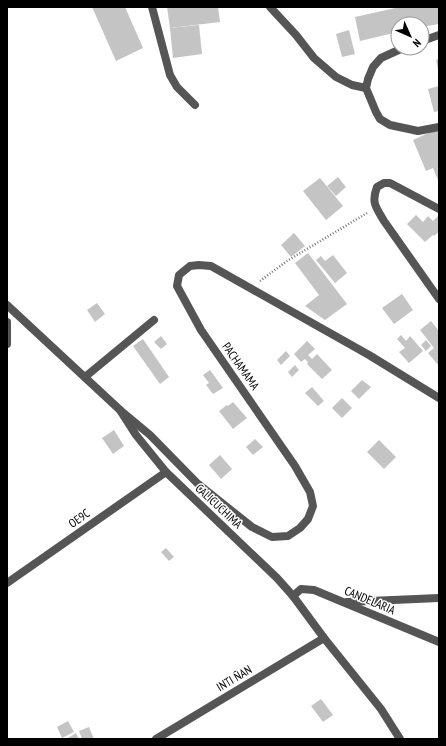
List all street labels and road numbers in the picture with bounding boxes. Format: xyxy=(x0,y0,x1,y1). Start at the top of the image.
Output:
street label: PACHAMAMA xyxy=(219,339,263,393)
street label: CALICUCHIMA xyxy=(193,481,246,532)
street label: OE9C xyxy=(65,505,93,531)
street label: CANDELARIA xyxy=(342,583,398,618)
street label: INTI ÑAN xyxy=(214,662,254,694)

